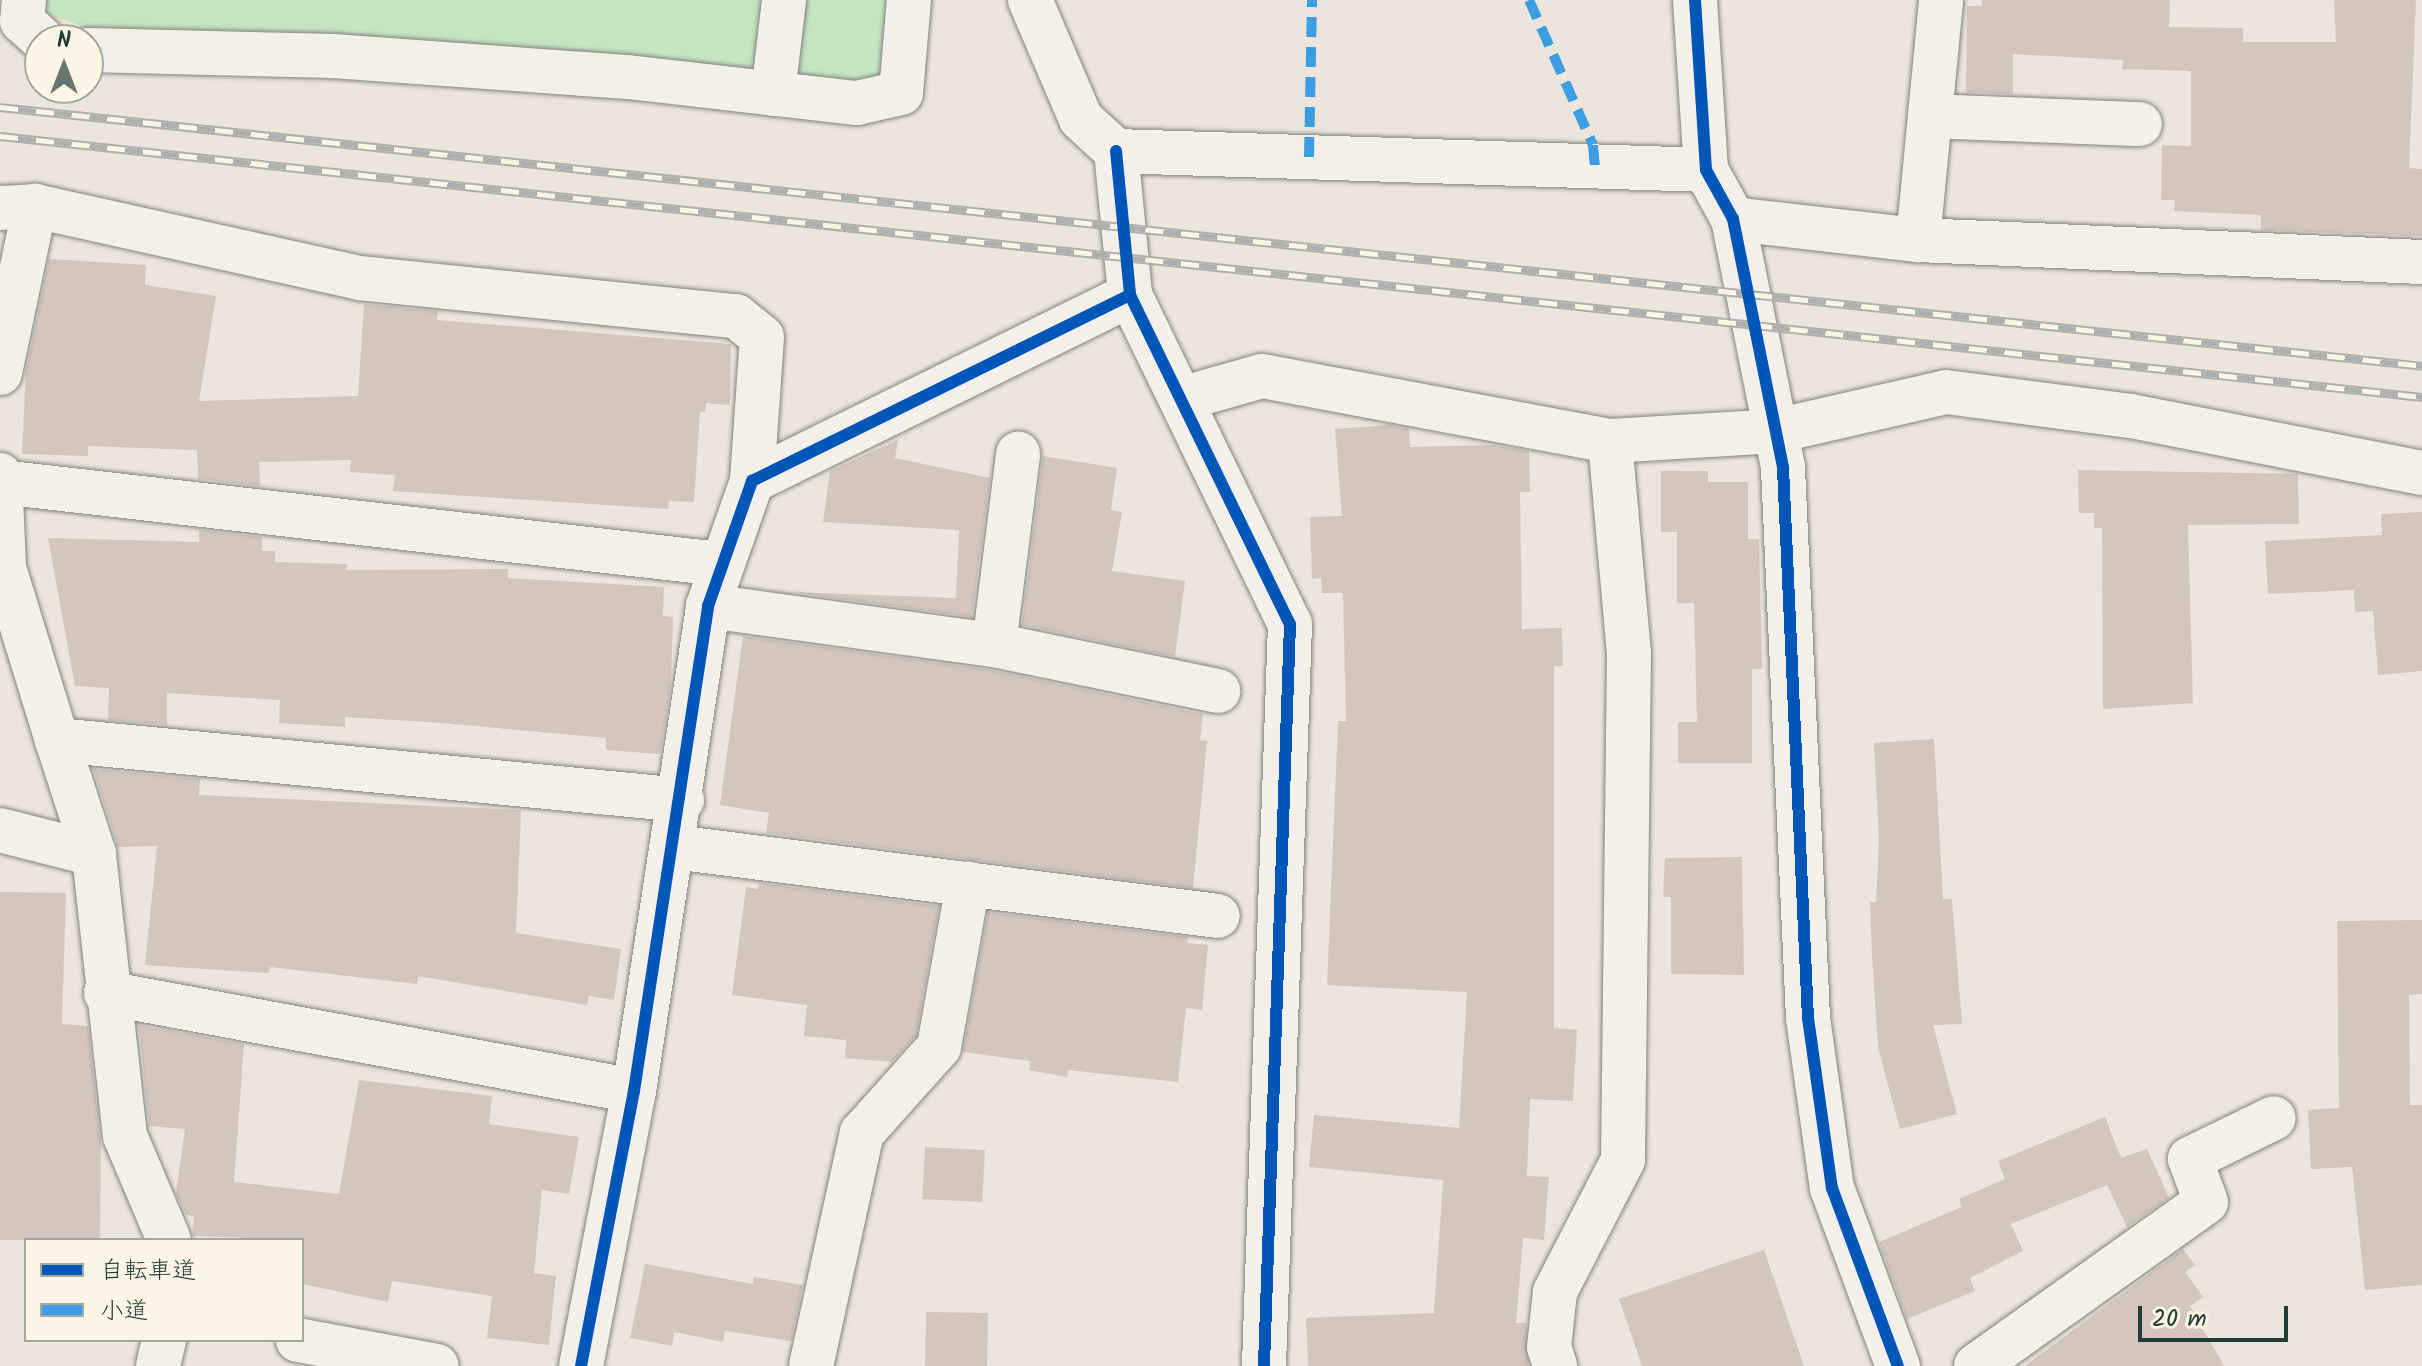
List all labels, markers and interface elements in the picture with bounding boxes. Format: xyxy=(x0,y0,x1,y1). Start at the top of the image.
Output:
north arrow xyxy=(24,24,104,104)
text: N xyxy=(57,24,71,59)
legend xyxy=(24,1238,304,1342)
text: 自転車道 xyxy=(100,1252,196,1291)
scale bar xyxy=(2142,1290,2292,1340)
text: 小道 xyxy=(100,1292,148,1331)
text: 20 m xyxy=(2152,1300,2207,1339)

